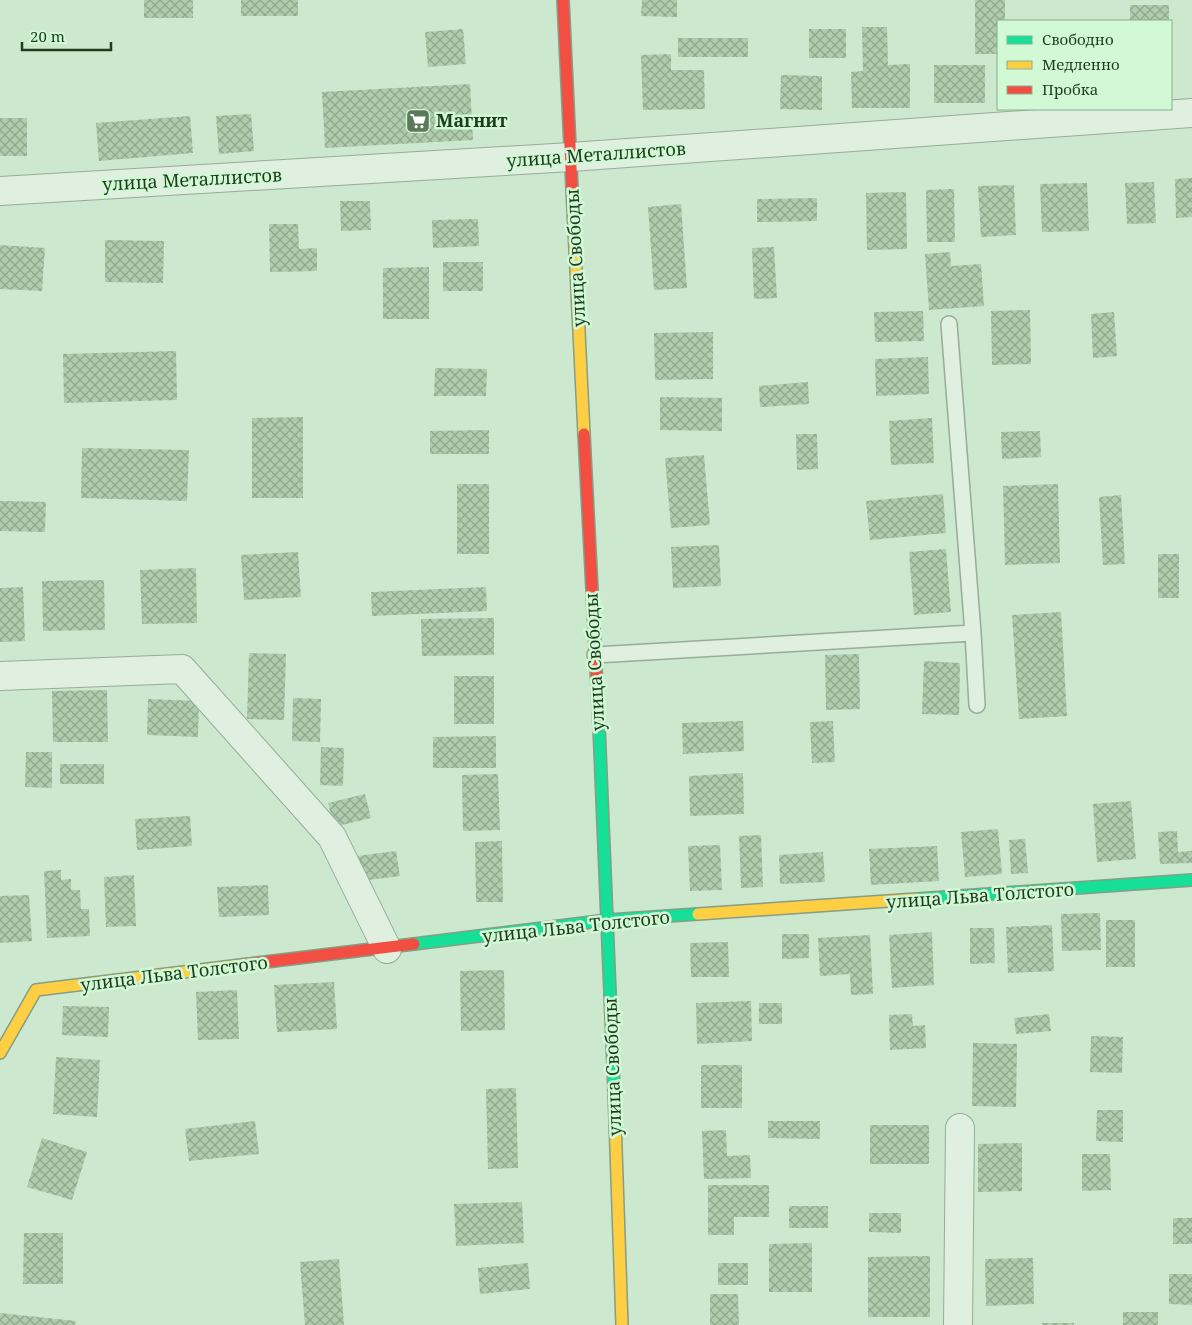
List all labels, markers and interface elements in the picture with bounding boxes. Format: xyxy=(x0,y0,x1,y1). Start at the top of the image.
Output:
scale bar xyxy=(22,20,111,52)
legend xyxy=(997,20,1172,110)
text: 20 m xyxy=(30,26,65,46)
text: Свободно xyxy=(1042,29,1114,49)
text: Медленно xyxy=(1042,54,1120,74)
text: Пробка xyxy=(1042,79,1098,99)
supermarket icon: Магнит xyxy=(405,108,431,134)
place label: Магнит xyxy=(436,108,508,132)
street label: улица Металлистов xyxy=(505,136,687,172)
street label: улица Металлистов xyxy=(102,162,282,196)
street label: улица Свободы xyxy=(559,188,591,328)
street label: улица Свободы xyxy=(578,592,610,732)
street label: улица Льва Толстого xyxy=(885,876,1075,914)
street label: улица Льва Толстого xyxy=(481,904,671,948)
street label: улица Льва Толстого xyxy=(79,950,269,996)
street label: улица Свободы xyxy=(598,997,626,1137)

